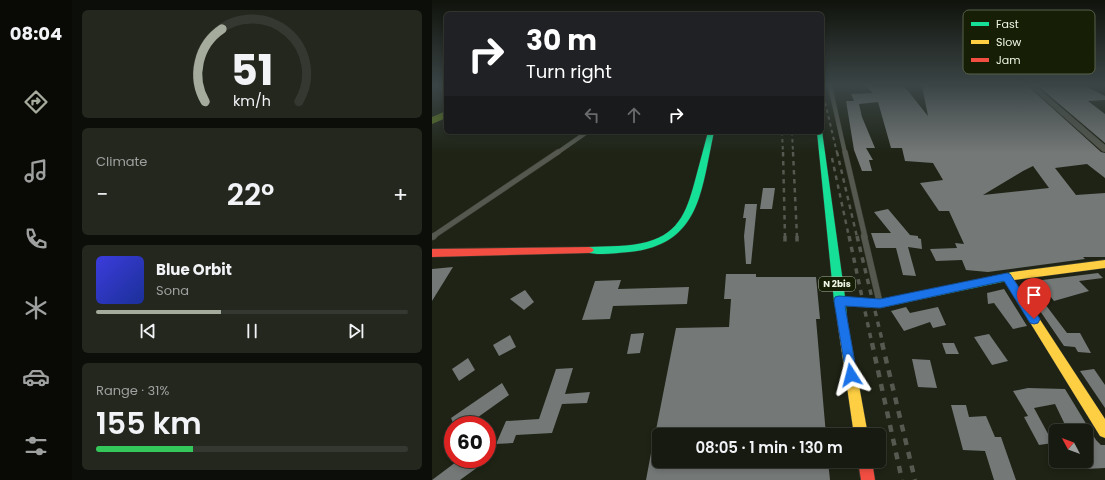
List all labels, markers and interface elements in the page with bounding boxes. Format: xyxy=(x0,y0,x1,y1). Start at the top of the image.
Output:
legend xyxy=(963,10,1095,74)
text: Fast xyxy=(996,16,1019,32)
text: 08:04 xyxy=(10,21,62,46)
text: 30 m xyxy=(526,21,597,60)
icon: right xyxy=(460,28,512,80)
text: Slow xyxy=(996,34,1021,50)
text: 51 xyxy=(231,41,273,100)
text: Jam xyxy=(996,52,1021,68)
text: Turn right xyxy=(526,59,612,84)
icon: directions xyxy=(22,88,50,116)
text: km/h xyxy=(233,90,271,110)
icon: left xyxy=(581,104,603,126)
icon: ahead xyxy=(623,104,645,126)
icon: right xyxy=(665,104,687,126)
text: Climate xyxy=(96,152,147,171)
icon: music xyxy=(22,157,50,185)
text: 22° xyxy=(227,173,274,216)
text: − xyxy=(96,179,108,210)
text: + xyxy=(393,179,408,210)
icon: phone xyxy=(22,225,50,253)
text: Blue Orbit xyxy=(156,259,232,280)
road number: N 2bis xyxy=(819,277,855,291)
pin xyxy=(1017,278,1051,319)
text: Sona xyxy=(156,281,189,300)
icon: arrive xyxy=(1023,284,1045,306)
icon: climate xyxy=(22,294,50,322)
icon: previous xyxy=(137,320,159,342)
icon: pause xyxy=(241,320,263,342)
icon: next xyxy=(345,320,367,342)
position arrow xyxy=(830,354,872,396)
icon: car xyxy=(22,363,50,391)
text: Range · 31% xyxy=(96,381,169,400)
text: 155 km xyxy=(96,402,202,445)
speed limit sign: 60 xyxy=(444,416,496,468)
north arrow xyxy=(1049,424,1093,468)
map controls xyxy=(1049,424,1093,468)
icon: filters xyxy=(22,432,50,460)
text: 08:05 · 1 min · 130 m xyxy=(695,437,843,458)

